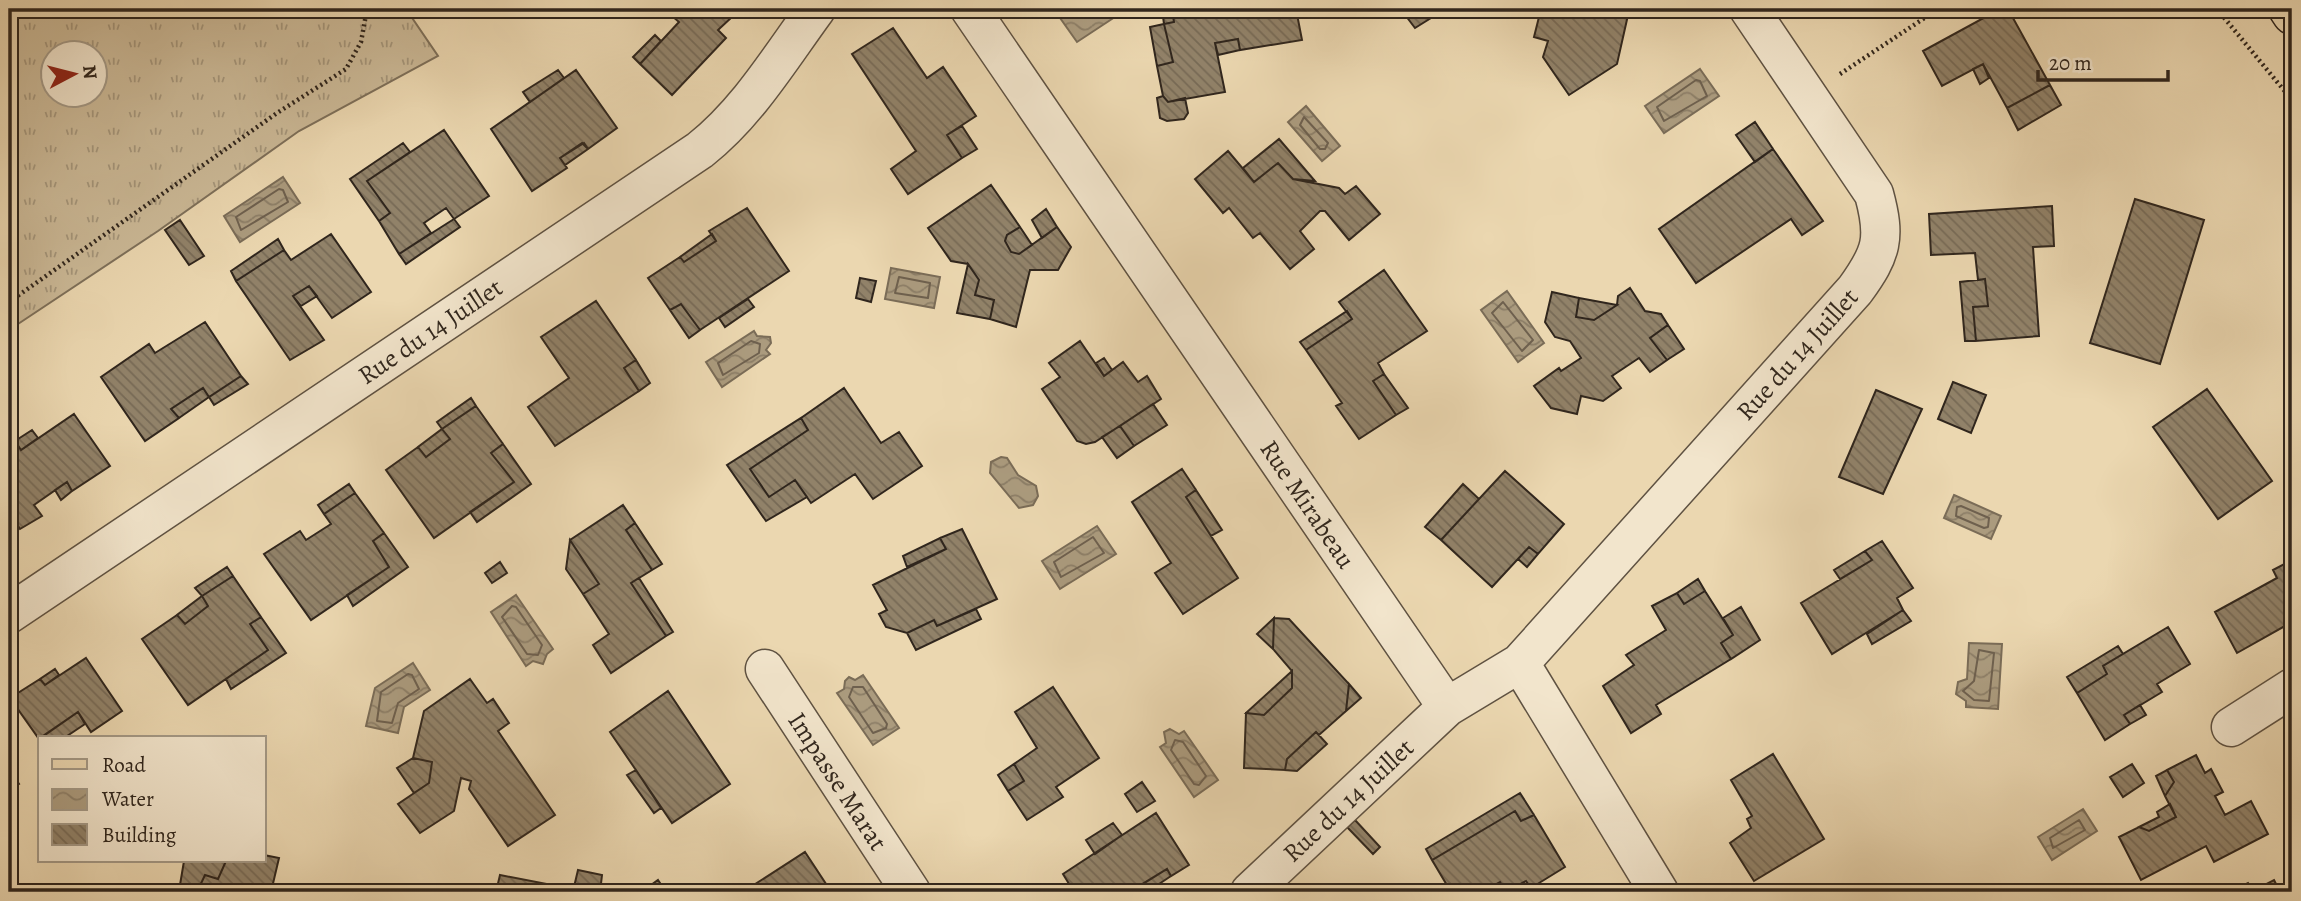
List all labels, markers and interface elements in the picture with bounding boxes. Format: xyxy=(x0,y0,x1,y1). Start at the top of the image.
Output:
north arrow xyxy=(38,38,108,108)
scale bar xyxy=(2038,38,2168,82)
text: 20 m xyxy=(2049,49,2092,77)
text: N xyxy=(76,64,104,81)
street label: Rue du 14 Juillet xyxy=(351,270,510,393)
street label: Rue du 14 Juillet xyxy=(1728,280,1867,428)
street label: Rue Mirabeau xyxy=(1252,433,1364,576)
street label: Impasse Marat xyxy=(780,705,896,858)
street label: Rue du 14 Juillet xyxy=(1275,730,1422,870)
legend xyxy=(38,736,266,862)
text: Road xyxy=(102,751,146,779)
text: Water xyxy=(101,785,154,813)
text: Building xyxy=(102,821,177,849)

